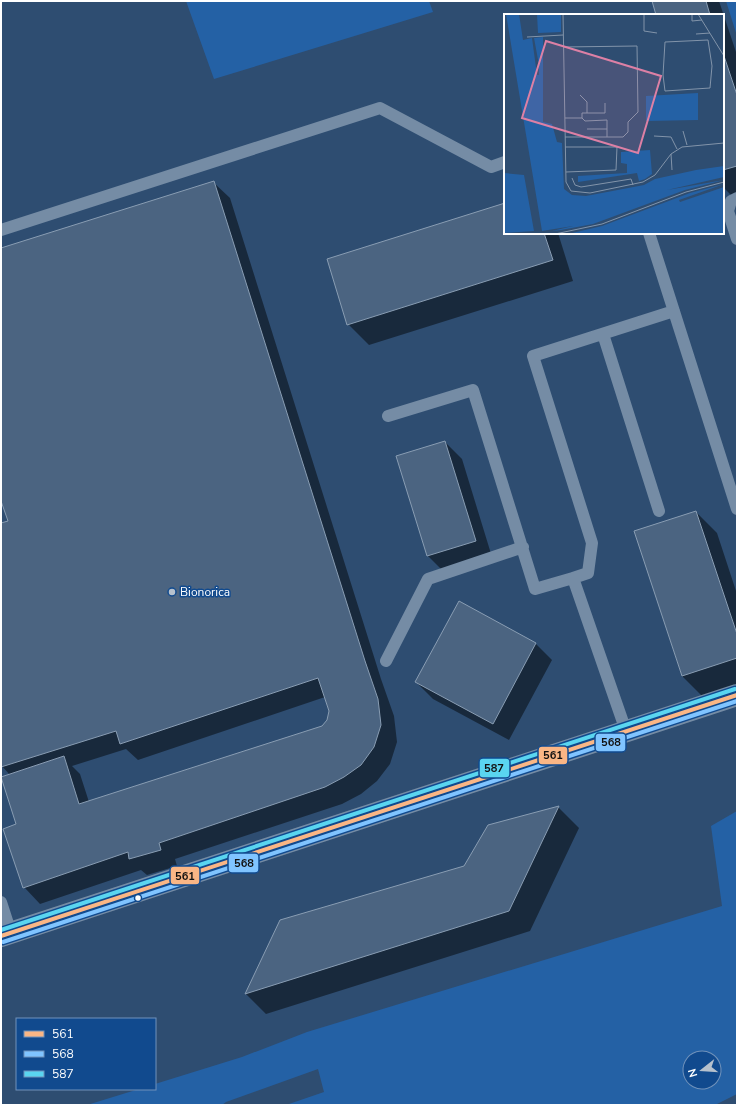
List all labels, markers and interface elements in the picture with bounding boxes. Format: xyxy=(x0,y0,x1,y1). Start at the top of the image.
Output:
inset map xyxy=(504,14,724,234)
place label: Bionorica xyxy=(180,584,230,600)
marker: Bionorica xyxy=(167,587,177,597)
line badge: 568 xyxy=(595,733,626,752)
text: 568 xyxy=(601,735,621,750)
line badge: 561 xyxy=(538,746,568,765)
text: 561 xyxy=(543,748,563,763)
line badge: 587 xyxy=(479,758,510,778)
text: 587 xyxy=(484,761,504,776)
line badge: 568 xyxy=(228,853,259,873)
text: 568 xyxy=(234,856,254,871)
line badge: 561 xyxy=(170,866,200,885)
text: 561 xyxy=(175,869,195,884)
unlabelled marker xyxy=(133,893,143,903)
legend xyxy=(16,1018,156,1090)
text: 561 xyxy=(52,1026,74,1042)
text: 568 xyxy=(52,1046,74,1062)
north arrow xyxy=(682,1050,722,1090)
text: 587 xyxy=(52,1066,74,1082)
text: N xyxy=(685,1067,701,1079)

